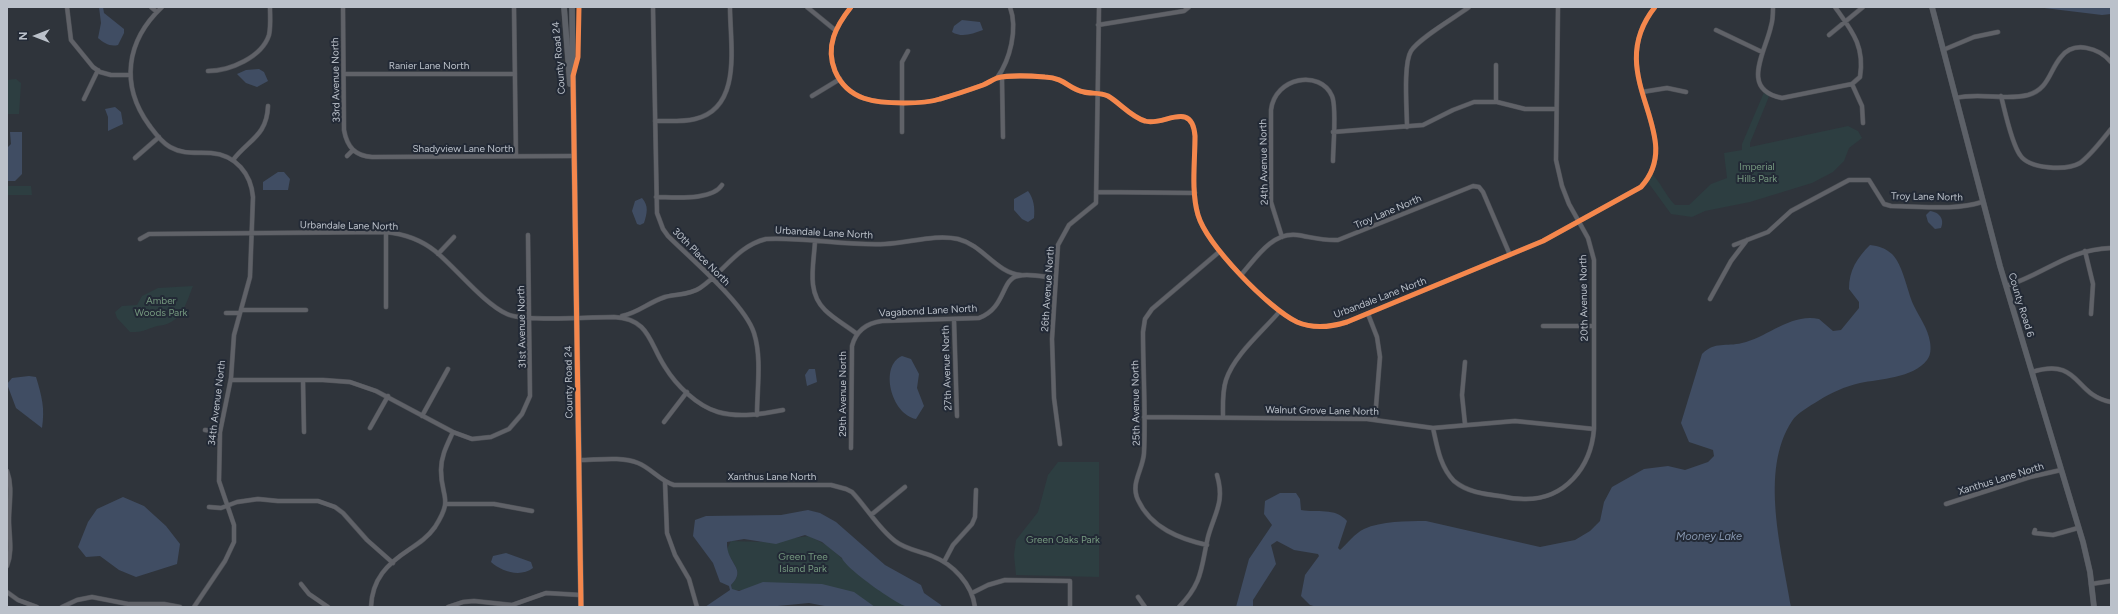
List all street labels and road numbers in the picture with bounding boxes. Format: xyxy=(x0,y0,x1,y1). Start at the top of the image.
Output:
street label: County Road 24 xyxy=(550,21,568,95)
street label: 33rd Avenue North xyxy=(329,37,343,123)
street label: Ranier Lane North xyxy=(389,60,469,72)
street label: 24th Avenue North xyxy=(1257,119,1271,205)
street label: Shadyview Lane North xyxy=(412,143,514,155)
street label: Troy Lane North xyxy=(1891,190,1963,204)
street label: Troy Lane North xyxy=(1353,192,1423,232)
street label: Urbandale Lane North xyxy=(300,219,398,233)
street label: Urbandale Lane North xyxy=(775,224,873,242)
street label: 30th Place North xyxy=(670,226,732,288)
street label: 26th Avenue North xyxy=(1039,246,1057,332)
street label: 20th Avenue North xyxy=(1577,255,1591,341)
street label: County Road 6 xyxy=(2005,271,2037,339)
street label: Urbandale Lane North xyxy=(1332,275,1428,321)
street label: 31st Avenue North xyxy=(515,285,529,369)
street label: Vagabond Lane North xyxy=(879,302,977,320)
street label: 27th Avenue North xyxy=(940,325,954,411)
street label: County Road 24 xyxy=(562,345,576,419)
street label: 29th Avenue North xyxy=(837,351,849,437)
street label: 34th Avenue North xyxy=(206,360,228,446)
street label: 25th Avenue North xyxy=(1129,360,1143,446)
street label: Walnut Grove Lane North xyxy=(1265,404,1379,418)
street label: Xanthus Lane North xyxy=(1957,460,2045,498)
street label: Xanthus Lane North xyxy=(728,471,816,483)

